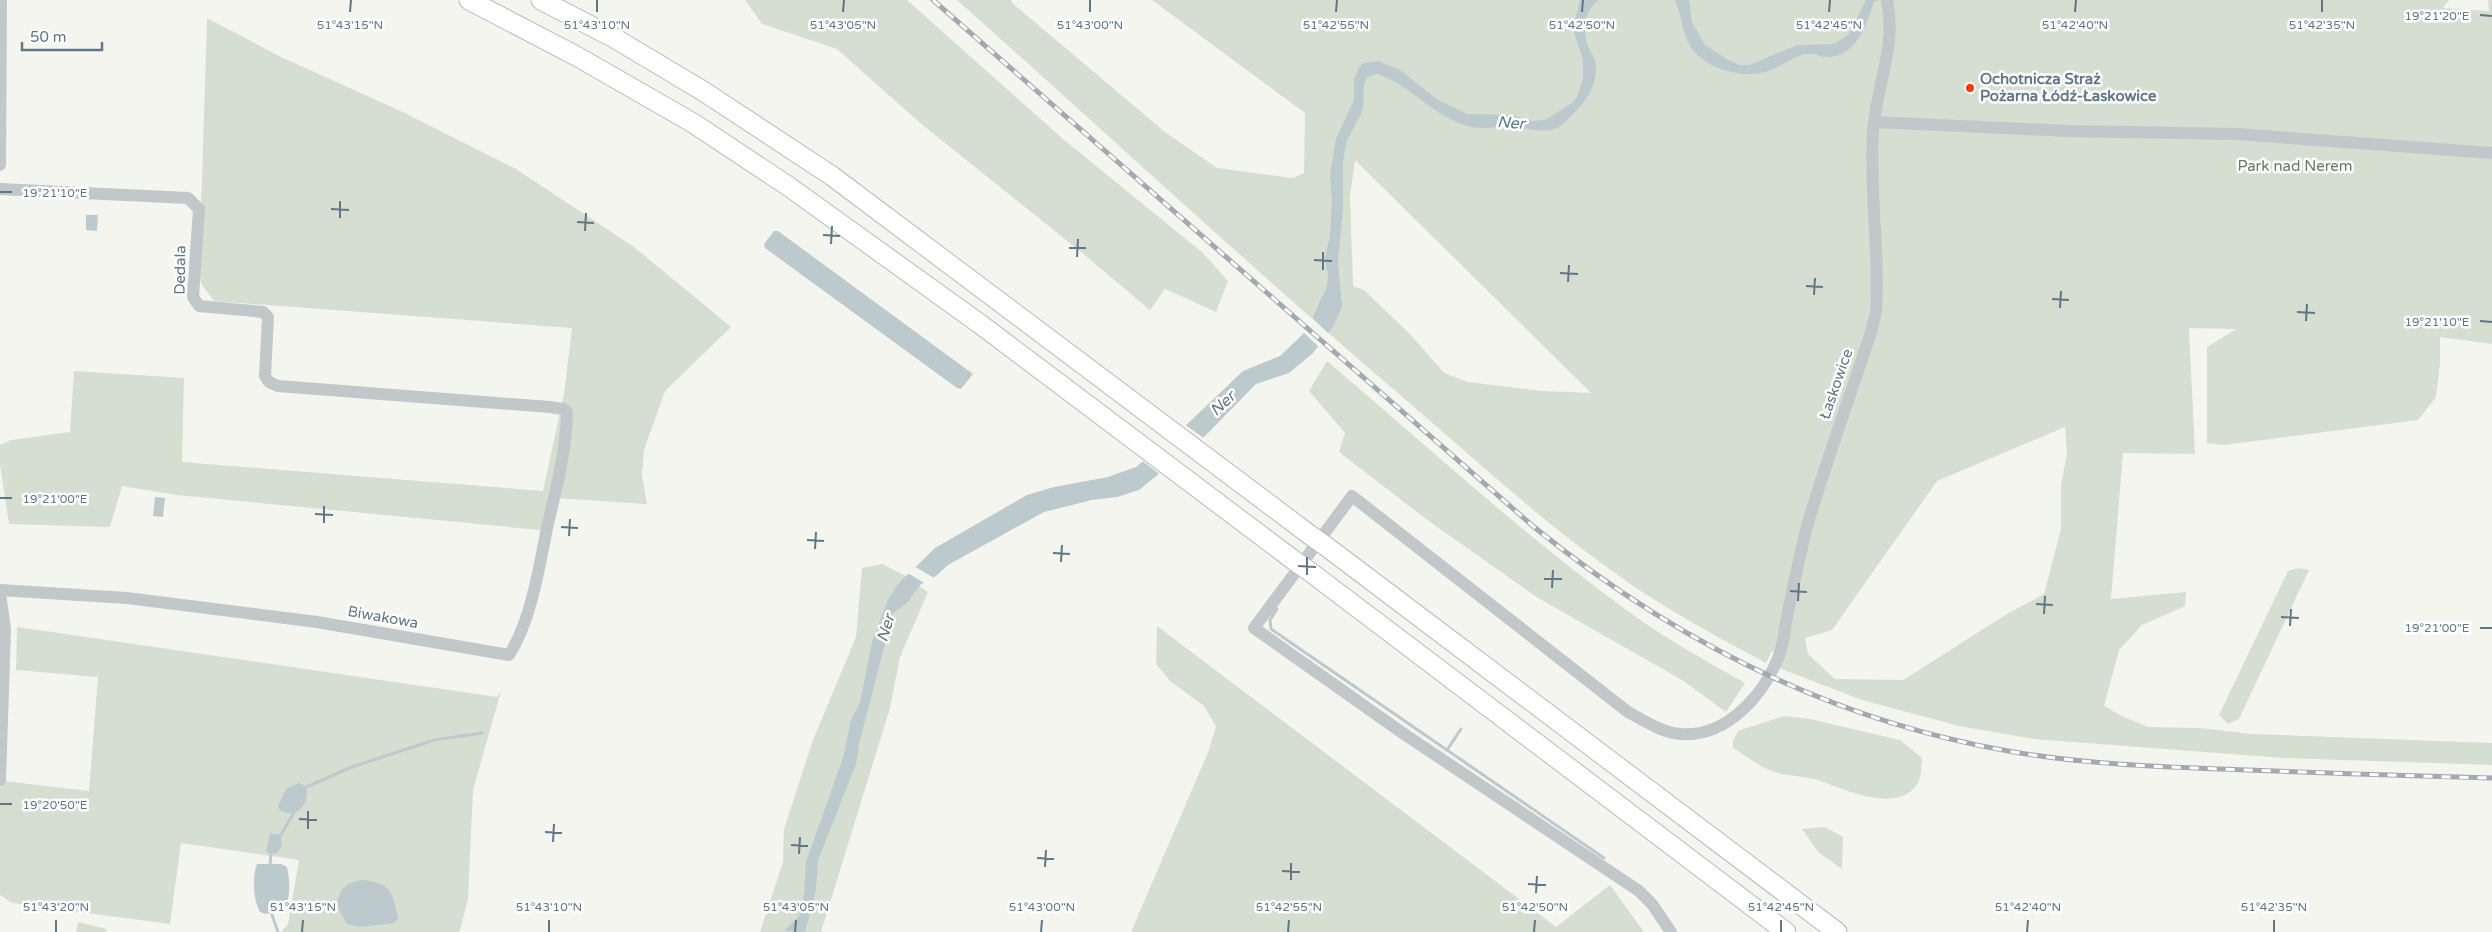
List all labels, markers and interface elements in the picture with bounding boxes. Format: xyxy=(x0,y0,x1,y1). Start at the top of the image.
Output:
text: 19°21'20"E xyxy=(2404,9,2470,23)
text: 51°43'15"N xyxy=(317,18,383,32)
text: 51°43'10"N xyxy=(564,18,630,32)
text: 51°43'05"N xyxy=(810,18,876,32)
text: 51°43'00"N xyxy=(1057,18,1123,32)
text: 51°42'55"N xyxy=(1303,18,1369,32)
text: 51°42'50"N xyxy=(1549,18,1615,32)
text: 51°42'45"N xyxy=(1796,18,1862,32)
text: 51°42'40"N xyxy=(2042,18,2108,32)
text: 51°42'35"N xyxy=(2289,18,2355,32)
scale bar xyxy=(22,20,102,52)
text: 50 m xyxy=(30,28,67,46)
place label: Ochotnicza Straż Pożarna Łódź-Łaskowice xyxy=(1980,70,2157,105)
marker: Ochotnicza Straż Pożarna Łódź-Łaskowice xyxy=(1964,82,1976,94)
water label: Ner xyxy=(1496,112,1527,134)
park label: Park nad Nerem xyxy=(2238,157,2352,175)
text: 19°21'10"E xyxy=(22,186,88,200)
street label: Dedala xyxy=(171,245,189,295)
text: 19°21'10"E xyxy=(2404,315,2470,329)
street label: Łaskowice xyxy=(1816,346,1856,422)
water label: Ner xyxy=(1206,386,1241,421)
text: 19°21'00"E xyxy=(22,492,88,506)
street label: Biwakowa xyxy=(346,602,420,632)
water label: Ner xyxy=(872,610,900,645)
text: 19°21'00"E xyxy=(2404,621,2470,635)
text: 19°20'50"E xyxy=(22,798,88,812)
text: 51°43'20"N xyxy=(23,900,89,914)
text: 51°43'15"N xyxy=(270,900,336,914)
text: 51°43'10"N xyxy=(516,900,582,914)
text: 51°43'05"N xyxy=(763,900,829,914)
text: 51°43'00"N xyxy=(1009,900,1075,914)
text: 51°42'55"N xyxy=(1256,900,1322,914)
text: 51°42'50"N xyxy=(1502,900,1568,914)
text: 51°42'45"N xyxy=(1748,900,1814,914)
text: 51°42'40"N xyxy=(1995,900,2061,914)
text: 51°42'35"N xyxy=(2241,900,2307,914)

